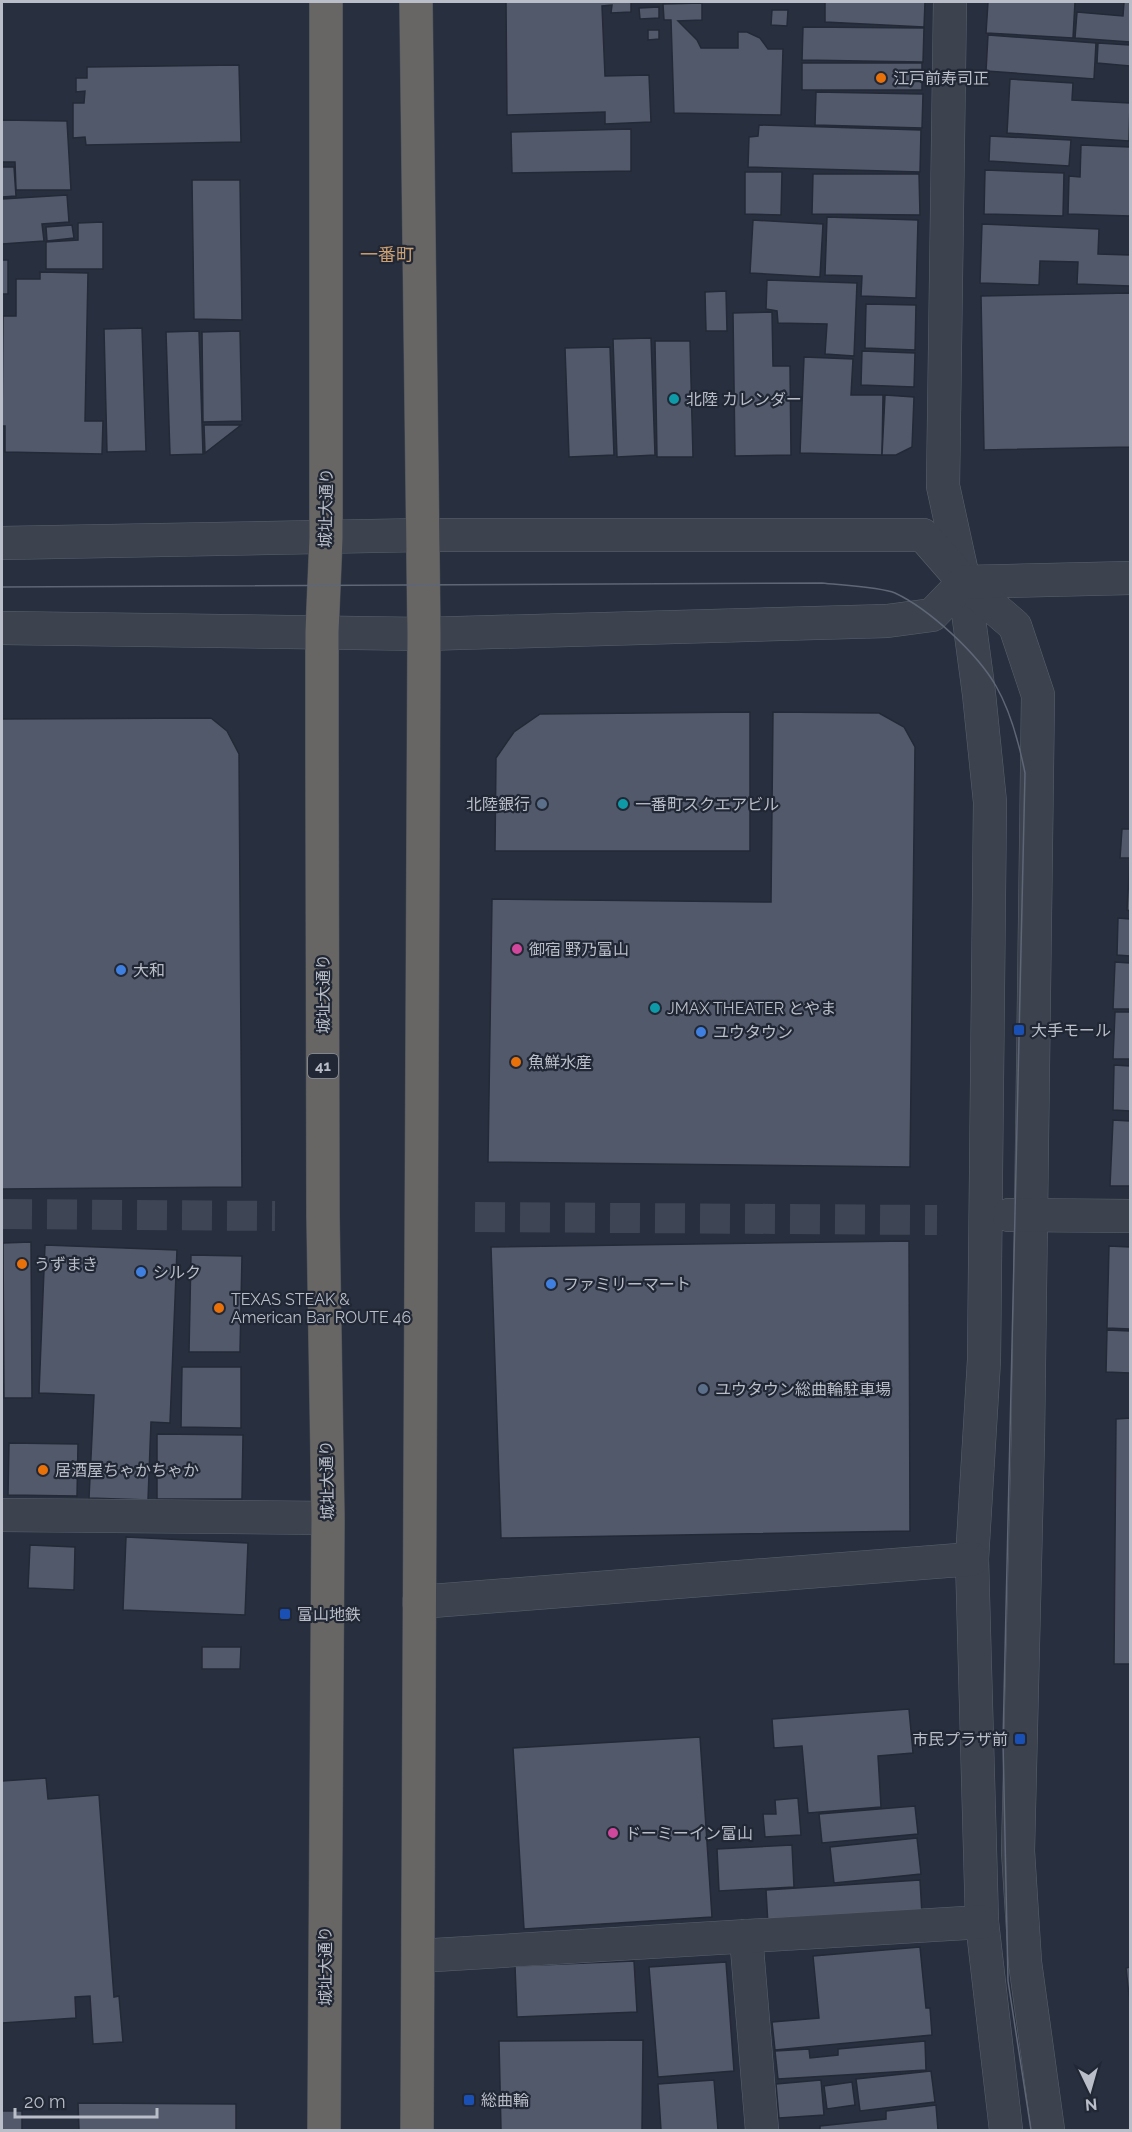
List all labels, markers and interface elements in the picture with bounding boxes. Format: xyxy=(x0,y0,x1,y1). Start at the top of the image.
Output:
place label: 江戸前寿司正 xyxy=(893,69,989,88)
marker: 江戸前寿司正 xyxy=(874,71,888,85)
district label: 一番町 xyxy=(360,244,414,265)
place label: 北陸 カレンダー xyxy=(686,390,802,409)
marker: 北陸 カレンダー xyxy=(667,392,681,406)
street label: 城址大通り xyxy=(316,468,336,548)
place label: 北陸銀行 xyxy=(466,795,530,814)
place label: 一番町スクエアビル xyxy=(635,795,779,814)
marker: 北陸銀行 xyxy=(535,797,549,811)
marker: 一番町スクエアビル xyxy=(616,797,630,811)
place label: 御宿 野乃富山 xyxy=(529,940,629,959)
marker: 御宿 野乃富山 xyxy=(510,942,524,956)
street label: 城址大通り xyxy=(314,954,333,1034)
place label: 大和 xyxy=(133,961,165,980)
marker: 大和 xyxy=(114,963,128,977)
place label: JMAX THEATER とやま xyxy=(667,999,836,1018)
marker: JMAX THEATER とやま xyxy=(648,1001,662,1015)
place label: 大手モール xyxy=(1031,1021,1111,1040)
place label: ユウタウン xyxy=(713,1023,793,1042)
marker: 大手モール xyxy=(1012,1023,1026,1037)
marker: ユウタウン xyxy=(694,1025,708,1039)
place label: 魚鮮水産 xyxy=(528,1053,592,1072)
road number: 41 xyxy=(308,1054,338,1078)
marker: 魚鮮水産 xyxy=(509,1055,523,1069)
place label: うずまき xyxy=(34,1255,98,1274)
marker: うずまき xyxy=(15,1257,29,1271)
place label: シルク xyxy=(153,1263,201,1282)
marker: シルク xyxy=(134,1265,148,1279)
place label: ファミリーマート xyxy=(563,1275,691,1294)
marker: ファミリーマート xyxy=(544,1277,558,1291)
place label: TEXAS STEAK & American Bar ROUTE 46 xyxy=(231,1290,411,1327)
marker: TEXAS STEAK & American Bar ROUTE 46 xyxy=(212,1301,226,1315)
place label: ユウタウン総曲輪駐車場 xyxy=(715,1380,891,1399)
marker: ユウタウン総曲輪駐車場 xyxy=(696,1382,710,1396)
street label: 城址大通り xyxy=(317,1440,337,1520)
place label: 居酒屋ちゃかちゃか xyxy=(55,1461,199,1480)
marker: 居酒屋ちゃかちゃか xyxy=(36,1463,50,1477)
place label: 富山地鉄 xyxy=(297,1605,361,1624)
marker: 富山地鉄 xyxy=(278,1607,292,1621)
place label: 市民プラザ前 xyxy=(912,1730,1008,1749)
marker: 市民プラザ前 xyxy=(1013,1732,1027,1746)
place label: ドーミーイン富山 xyxy=(625,1824,753,1843)
marker: ドーミーイン富山 xyxy=(606,1826,620,1840)
street label: 城址大通り xyxy=(316,1926,335,2006)
north arrow xyxy=(1060,2060,1120,2120)
scale bar xyxy=(15,2081,158,2119)
text: 20 m xyxy=(24,2091,66,2112)
place label: 総曲輪 xyxy=(481,2091,529,2110)
marker: 総曲輪 xyxy=(462,2093,476,2107)
text: N xyxy=(1084,2094,1098,2114)

